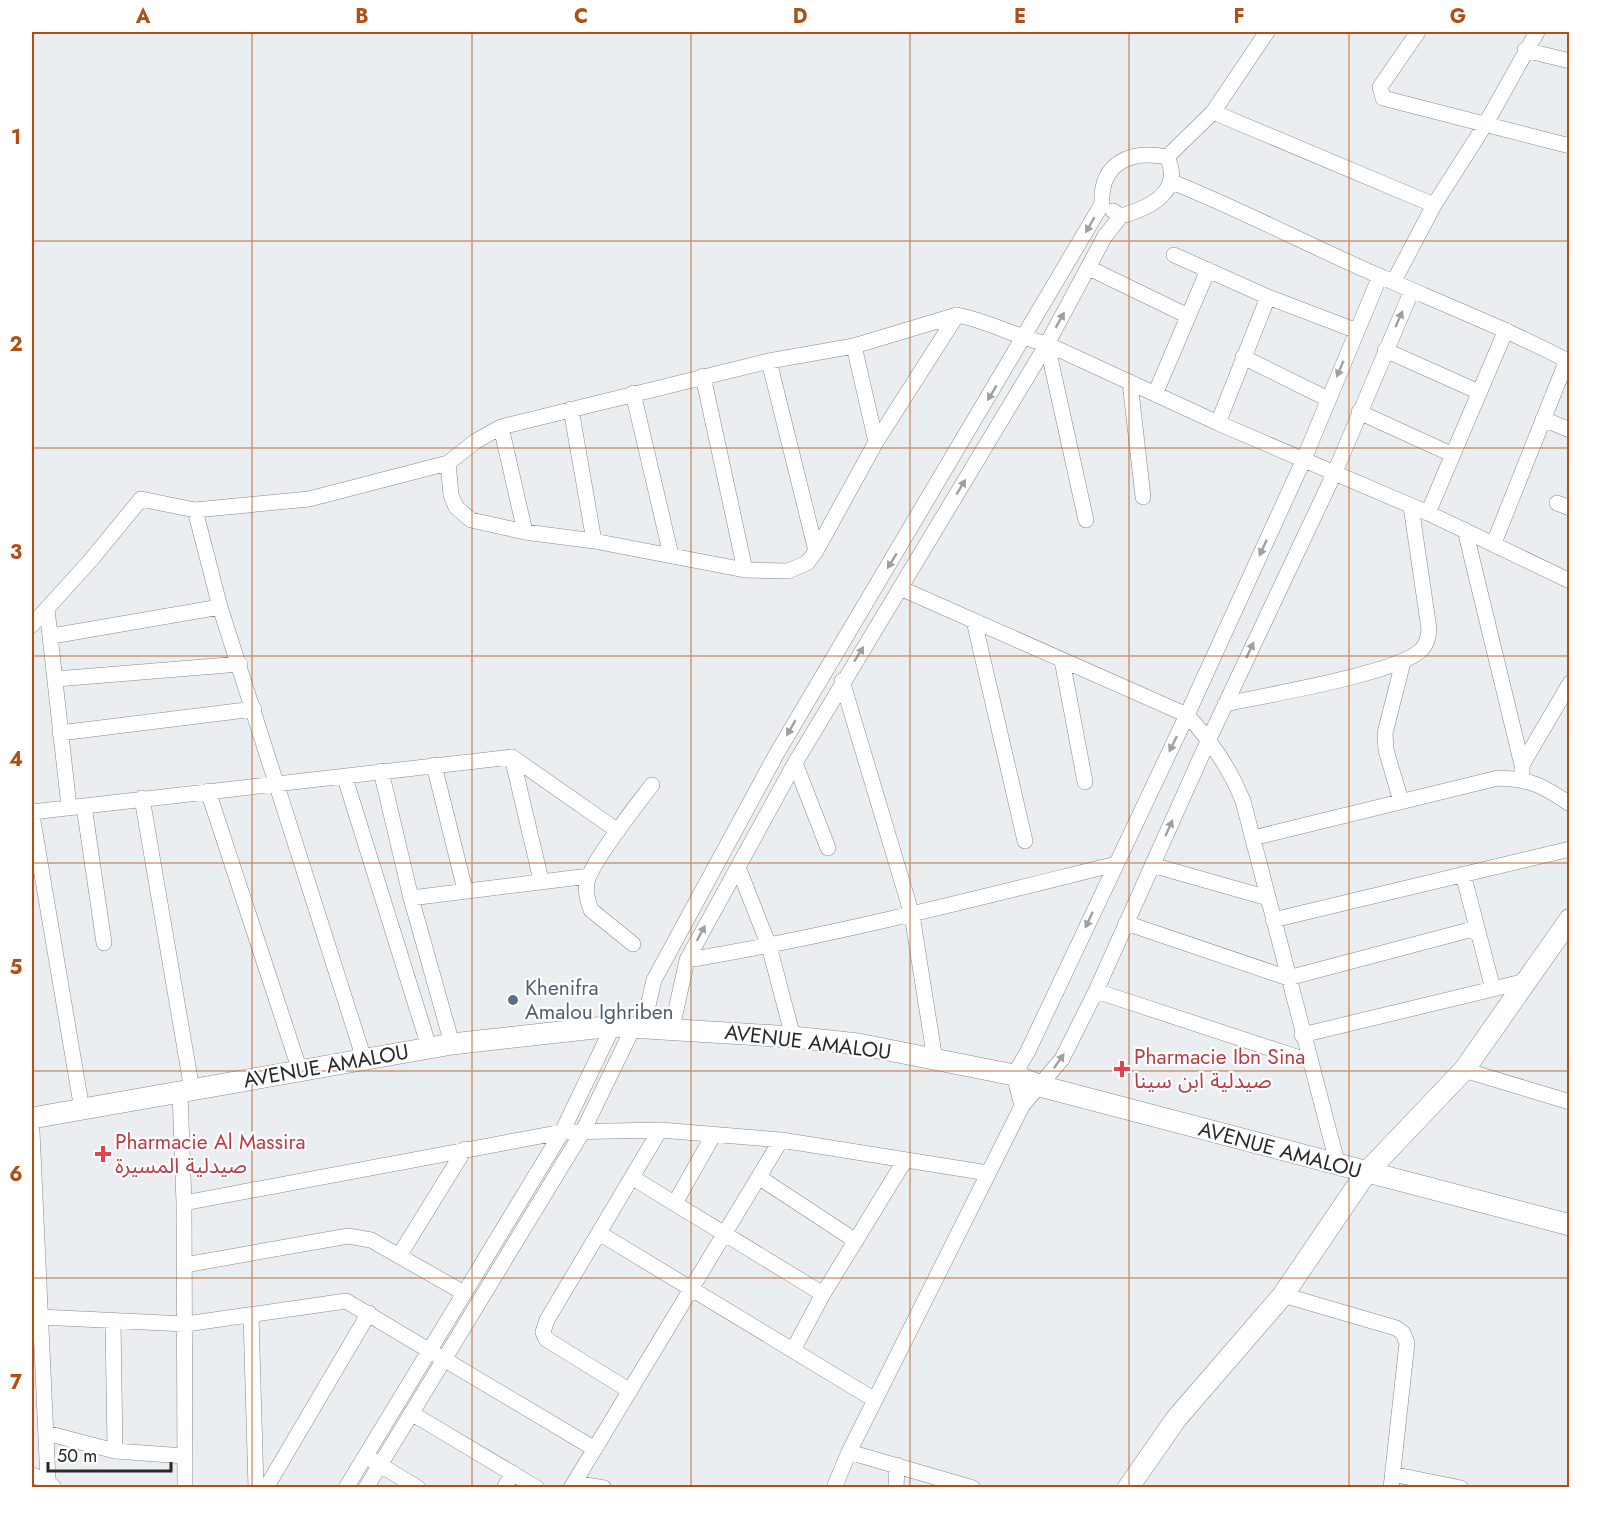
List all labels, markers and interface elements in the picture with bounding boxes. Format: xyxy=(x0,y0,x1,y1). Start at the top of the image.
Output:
text: A xyxy=(135,2,151,31)
text: B xyxy=(355,2,369,31)
text: C xyxy=(574,2,588,31)
text: D xyxy=(793,2,807,31)
text: E xyxy=(1014,2,1026,31)
text: F xyxy=(1233,2,1245,31)
text: G xyxy=(1450,2,1466,31)
text: 1 xyxy=(11,123,21,152)
one-way arrow xyxy=(1085,217,1095,234)
one-way arrow xyxy=(1394,310,1404,328)
one-way arrow xyxy=(1055,311,1065,328)
text: 2 xyxy=(9,330,23,359)
one-way arrow xyxy=(1335,360,1345,378)
one-way arrow xyxy=(986,385,997,401)
one-way arrow xyxy=(955,479,966,495)
text: 3 xyxy=(10,538,22,567)
one-way arrow xyxy=(1258,539,1268,557)
one-way arrow xyxy=(887,553,897,570)
one-way arrow xyxy=(1246,642,1255,659)
one-way arrow xyxy=(854,646,865,662)
one-way arrow xyxy=(786,720,796,737)
one-way arrow xyxy=(1169,736,1178,753)
text: 4 xyxy=(9,745,23,774)
one-way arrow xyxy=(1164,819,1173,836)
one-way arrow xyxy=(1085,912,1094,929)
one-way arrow xyxy=(696,924,706,941)
text: 5 xyxy=(10,953,23,982)
place label: Khenifra Amalou Ighriben xyxy=(525,973,674,1027)
marker: Khenifra Amalou Ighriben xyxy=(506,993,520,1007)
street label: AVENUE AMALOU xyxy=(723,1017,893,1067)
street label: AVENUE AMALOU xyxy=(241,1037,411,1095)
place label: Pharmacie Ibn Sina صيدلية ابن سينا xyxy=(1134,1042,1305,1096)
one-way arrow xyxy=(1053,1053,1064,1069)
marker: Pharmacie Ibn Sina صيدلية ابن سينا xyxy=(1115,1062,1129,1076)
street label: AVENUE AMALOU xyxy=(1195,1114,1365,1186)
place label: Pharmacie Al Massira صيدلية المسيرة xyxy=(115,1127,306,1181)
marker: Pharmacie Al Massira صيدلية المسيرة xyxy=(96,1147,110,1161)
text: 6 xyxy=(9,1160,23,1189)
text: 7 xyxy=(10,1368,23,1397)
scale bar xyxy=(48,1435,171,1473)
text: 50 m xyxy=(57,1443,97,1469)

